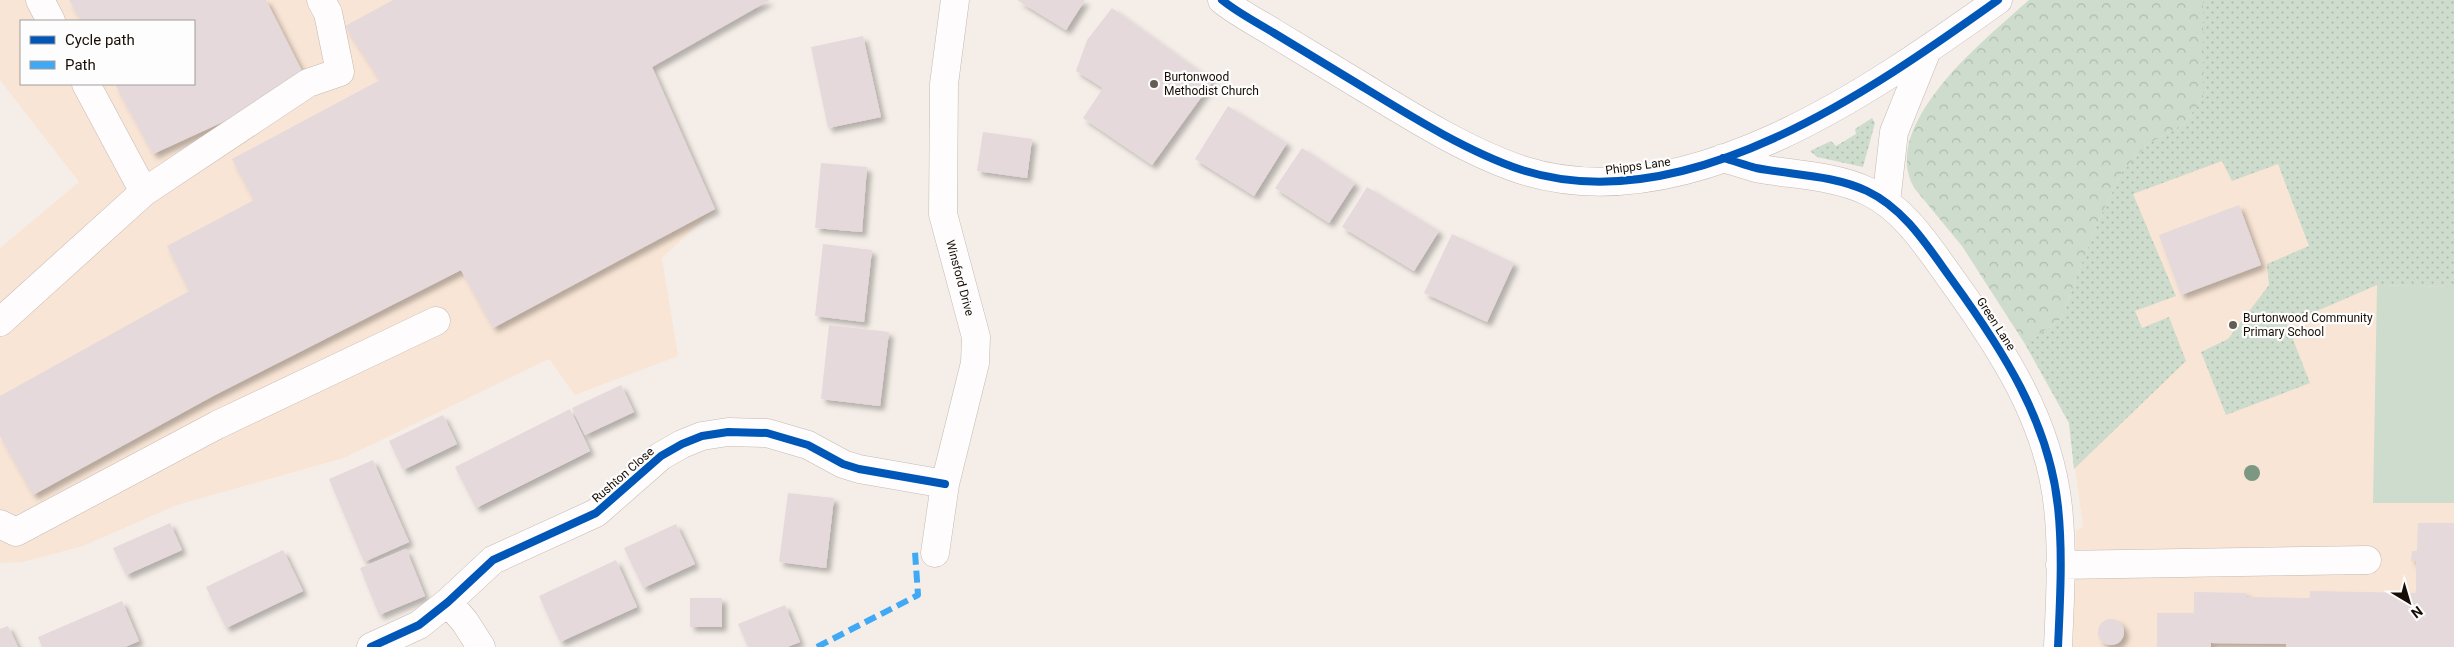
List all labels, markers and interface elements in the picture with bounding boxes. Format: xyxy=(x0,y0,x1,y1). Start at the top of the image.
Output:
legend xyxy=(20,20,195,85)
text: Cycle path xyxy=(65,31,135,49)
text: Path xyxy=(65,56,96,74)
place label: Burtonwood Methodist Church xyxy=(1164,70,1259,98)
marker: Burtonwood Methodist Church xyxy=(1148,78,1160,90)
street label: Phipps Lane xyxy=(1604,154,1672,178)
street label: Winsford Drive xyxy=(943,238,977,318)
street label: Green Lane xyxy=(1974,295,2018,353)
place label: Burtonwood Community Primary School xyxy=(2243,311,2373,339)
marker: Burtonwood Community Primary School xyxy=(2227,319,2239,331)
street label: Rushton Close xyxy=(589,444,657,506)
north arrow xyxy=(2384,577,2434,627)
text: N xyxy=(2408,603,2426,622)

